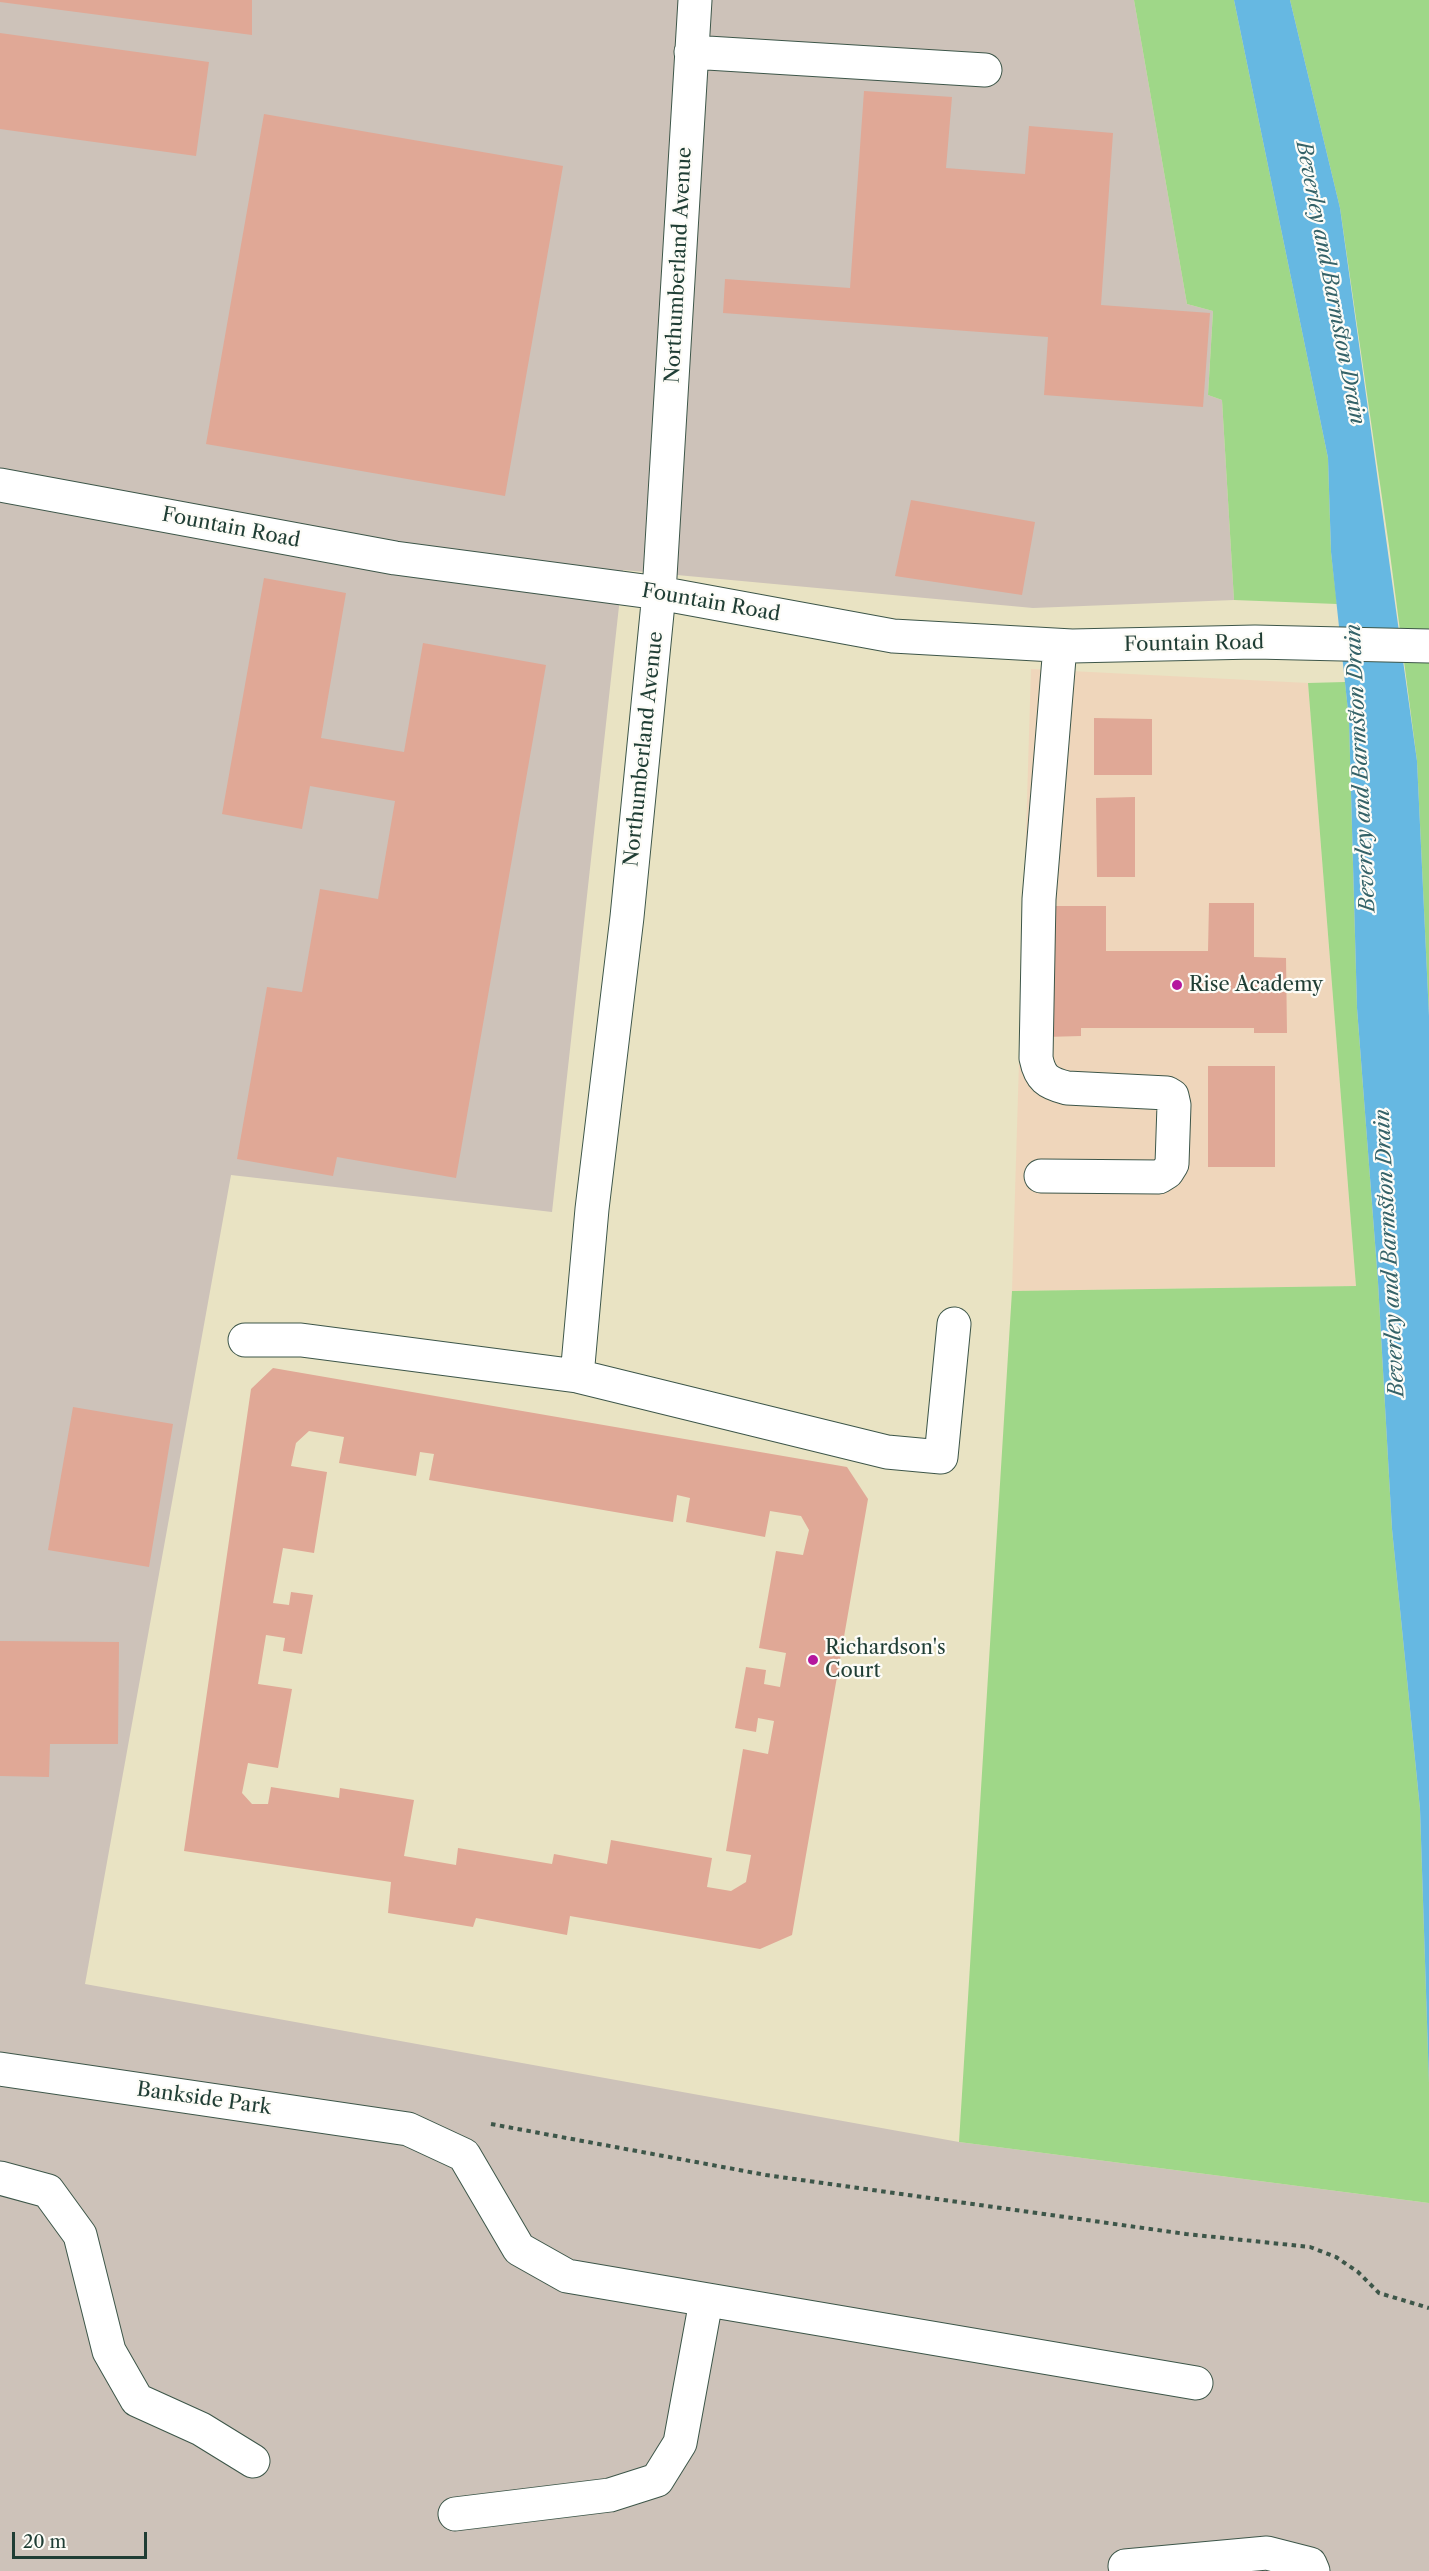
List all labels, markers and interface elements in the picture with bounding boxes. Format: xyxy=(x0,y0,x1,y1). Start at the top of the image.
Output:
water label: Beverley and Barmston Drain xyxy=(1290,139,1370,427)
street label: Northumberland Avenue xyxy=(661,146,697,384)
street label: Fountain Road xyxy=(160,503,302,553)
street label: Fountain Road xyxy=(640,579,782,627)
water label: Beverley and Barmston Drain xyxy=(1341,623,1381,913)
street label: Northumberland Avenue xyxy=(620,630,668,868)
street label: Fountain Road xyxy=(1124,631,1264,657)
place label: Rise Academy xyxy=(1189,973,1323,997)
marker: Rise Academy xyxy=(1170,978,1184,992)
water label: Beverley and Barmston Drain xyxy=(1370,1108,1410,1398)
place label: Richardson's Court xyxy=(825,1636,946,1683)
marker: Richardson's Court xyxy=(806,1653,820,1667)
street label: Bankside Park xyxy=(135,2078,273,2120)
scale bar xyxy=(15,2520,150,2558)
text: 20 m xyxy=(23,2531,66,2553)

